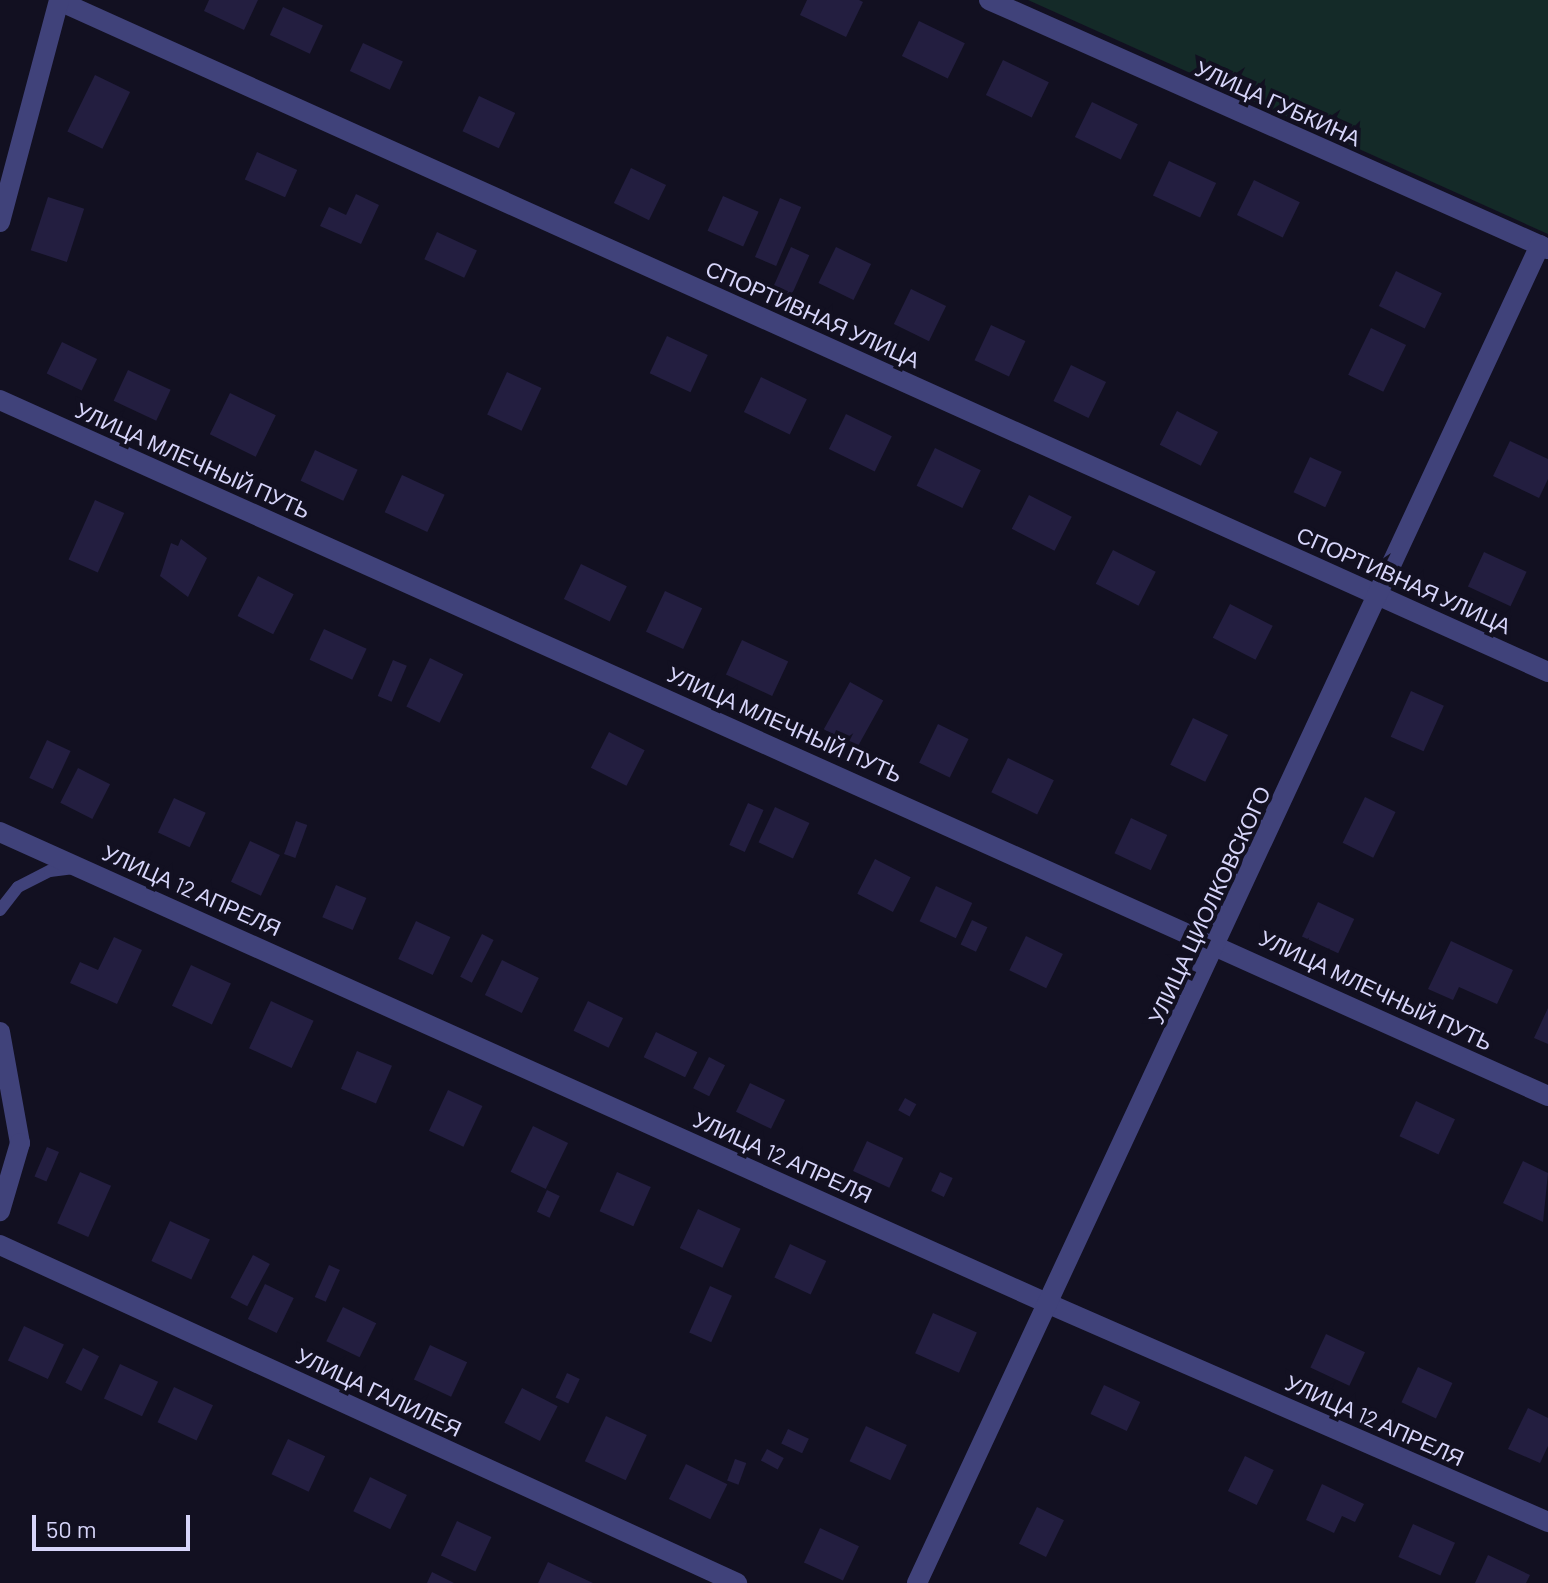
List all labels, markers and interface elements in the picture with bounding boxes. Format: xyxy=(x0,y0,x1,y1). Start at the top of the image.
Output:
street label: УЛИЦА ГУБКИНА xyxy=(1191,55,1365,151)
street label: СПОРТИВНАЯ УЛИЦА xyxy=(702,255,924,373)
street label: УЛИЦА МЛЕЧНЫЙ ПУТЬ xyxy=(72,396,314,524)
street label: СПОРТИВНАЯ УЛИЦА xyxy=(1293,521,1515,639)
street label: УЛИЦА МЛЕЧНЫЙ ПУТЬ xyxy=(664,660,906,788)
street label: УЛИЦА ЦИОЛКОВСКОГО xyxy=(1142,782,1276,1028)
street label: УЛИЦА 12 АПРЕЛЯ xyxy=(99,839,285,941)
street label: УЛИЦА МЛЕЧНЫЙ ПУТЬ xyxy=(1255,924,1497,1056)
street label: УЛИЦА 12 АПРЕЛЯ xyxy=(690,1106,876,1208)
street label: УЛИЦА ГАЛИЛЕЯ xyxy=(292,1342,466,1442)
street label: УЛИЦА 12 АПРЕЛЯ xyxy=(1282,1369,1468,1471)
scale bar xyxy=(36,1499,194,1549)
text: 50 m xyxy=(46,1514,97,1543)

